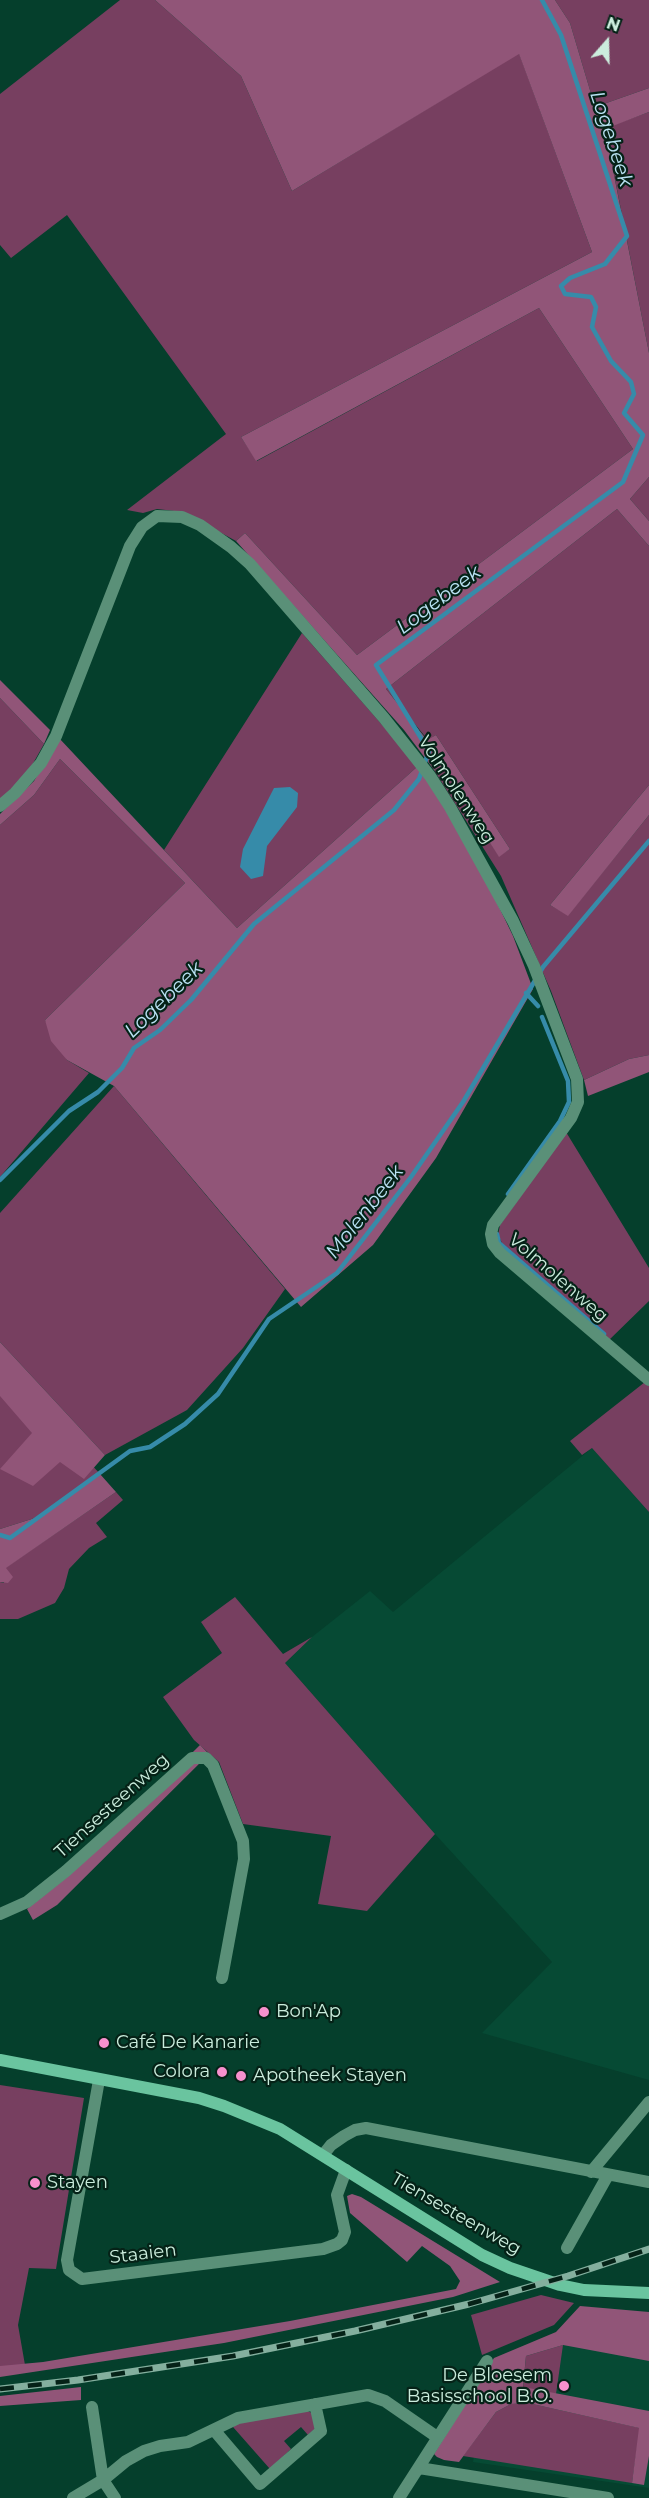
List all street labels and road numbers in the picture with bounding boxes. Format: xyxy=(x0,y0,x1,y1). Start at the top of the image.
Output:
street label: Volmolenweg xyxy=(413,732,499,848)
street label: Volmolenweg xyxy=(504,1229,612,1327)
street label: Tiensesteenweg xyxy=(50,1749,174,1863)
street label: Tiensesteenweg xyxy=(387,2168,525,2260)
street label: Staaien xyxy=(108,2239,178,2269)

